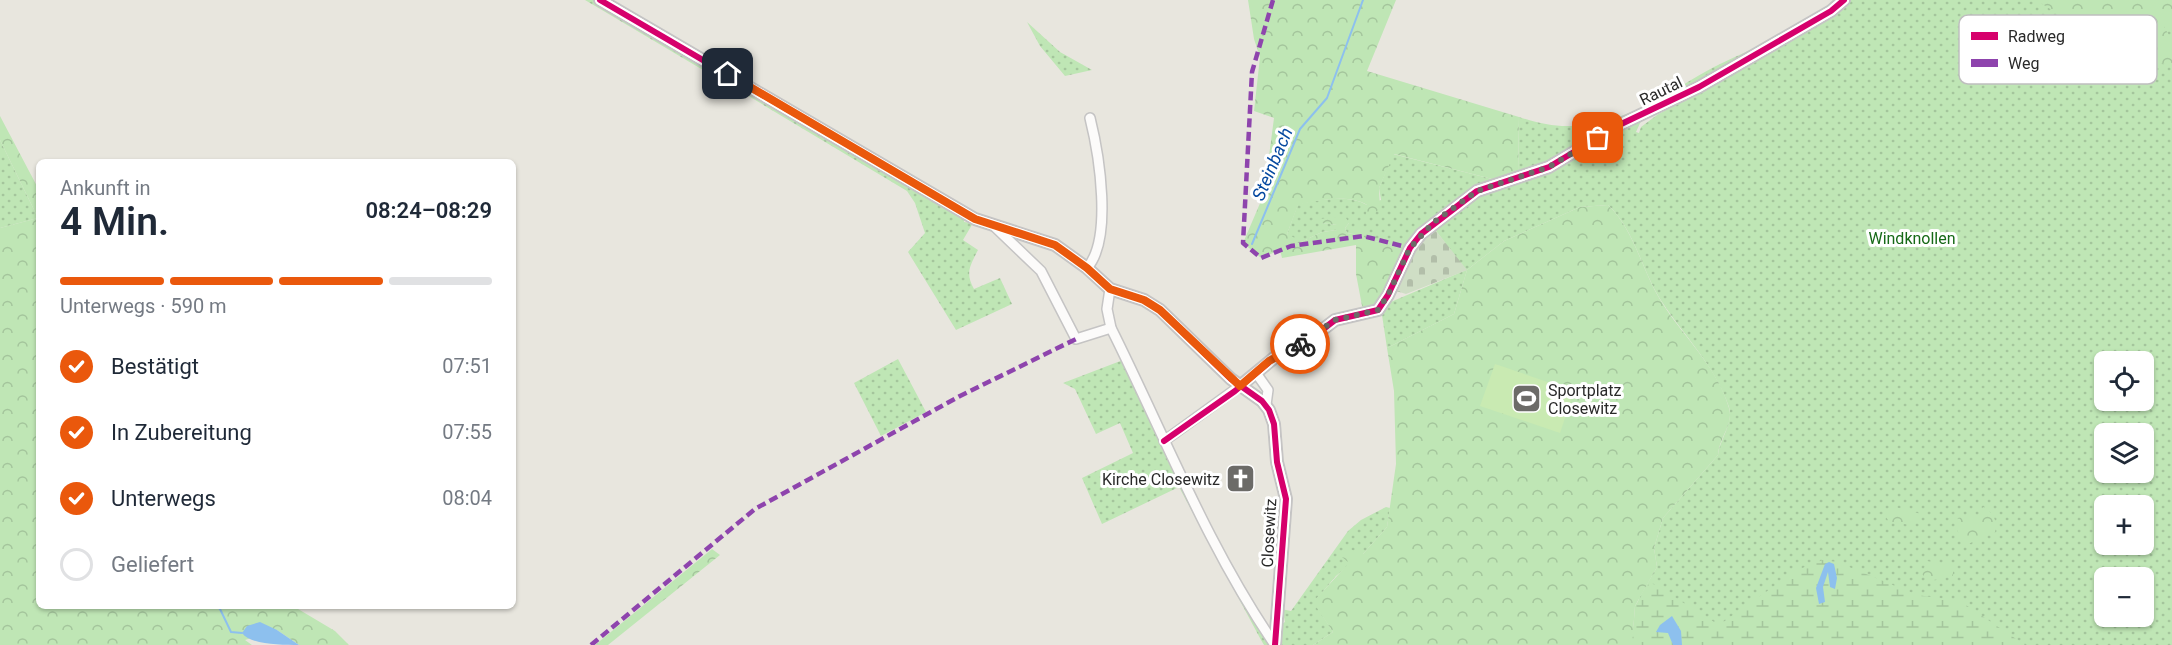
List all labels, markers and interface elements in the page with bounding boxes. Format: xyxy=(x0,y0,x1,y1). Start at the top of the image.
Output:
legend xyxy=(1959,15,2157,84)
text: Radweg xyxy=(2008,27,2065,46)
pin xyxy=(702,48,753,99)
text: Weg xyxy=(2008,54,2039,73)
icon: home xyxy=(711,57,744,90)
street label: Rautal xyxy=(1637,73,1685,109)
pin xyxy=(1572,112,1623,163)
icon: bag xyxy=(1581,121,1614,154)
water label: Steinbach xyxy=(1247,124,1297,204)
text: Ankunft in xyxy=(60,176,151,200)
text: 08:24–08:29 xyxy=(365,198,492,223)
text: 4 Min. xyxy=(60,199,169,245)
park label: Windknollen xyxy=(1868,229,1956,248)
text: Unterwegs · 590 m xyxy=(60,294,227,318)
courier xyxy=(1270,314,1330,374)
icon: bike xyxy=(1284,328,1317,361)
icon: check xyxy=(60,350,93,383)
map controls xyxy=(2094,351,2154,627)
button: locate xyxy=(2094,351,2154,411)
text: Bestätigt xyxy=(111,354,199,379)
text: 07:51 xyxy=(442,354,492,378)
place label: Sportplatz Closewitz xyxy=(1548,381,1621,418)
sports icon: Sportplatz Closewitz xyxy=(1511,383,1543,415)
icon: check xyxy=(60,416,93,449)
text: In Zubereitung xyxy=(111,420,252,445)
text: 07:55 xyxy=(442,420,492,444)
button: layers xyxy=(2094,423,2154,483)
church icon: Kirche Closewitz xyxy=(1225,463,1257,495)
place label: Kirche Closewitz xyxy=(1102,470,1220,489)
icon: check xyxy=(60,482,93,515)
text: Unterwegs xyxy=(111,486,216,511)
text: 08:04 xyxy=(442,486,492,510)
button: + xyxy=(2094,495,2154,555)
street label: Closewitz xyxy=(1258,498,1280,568)
text: Geliefert xyxy=(111,552,194,577)
button: − xyxy=(2094,567,2154,627)

